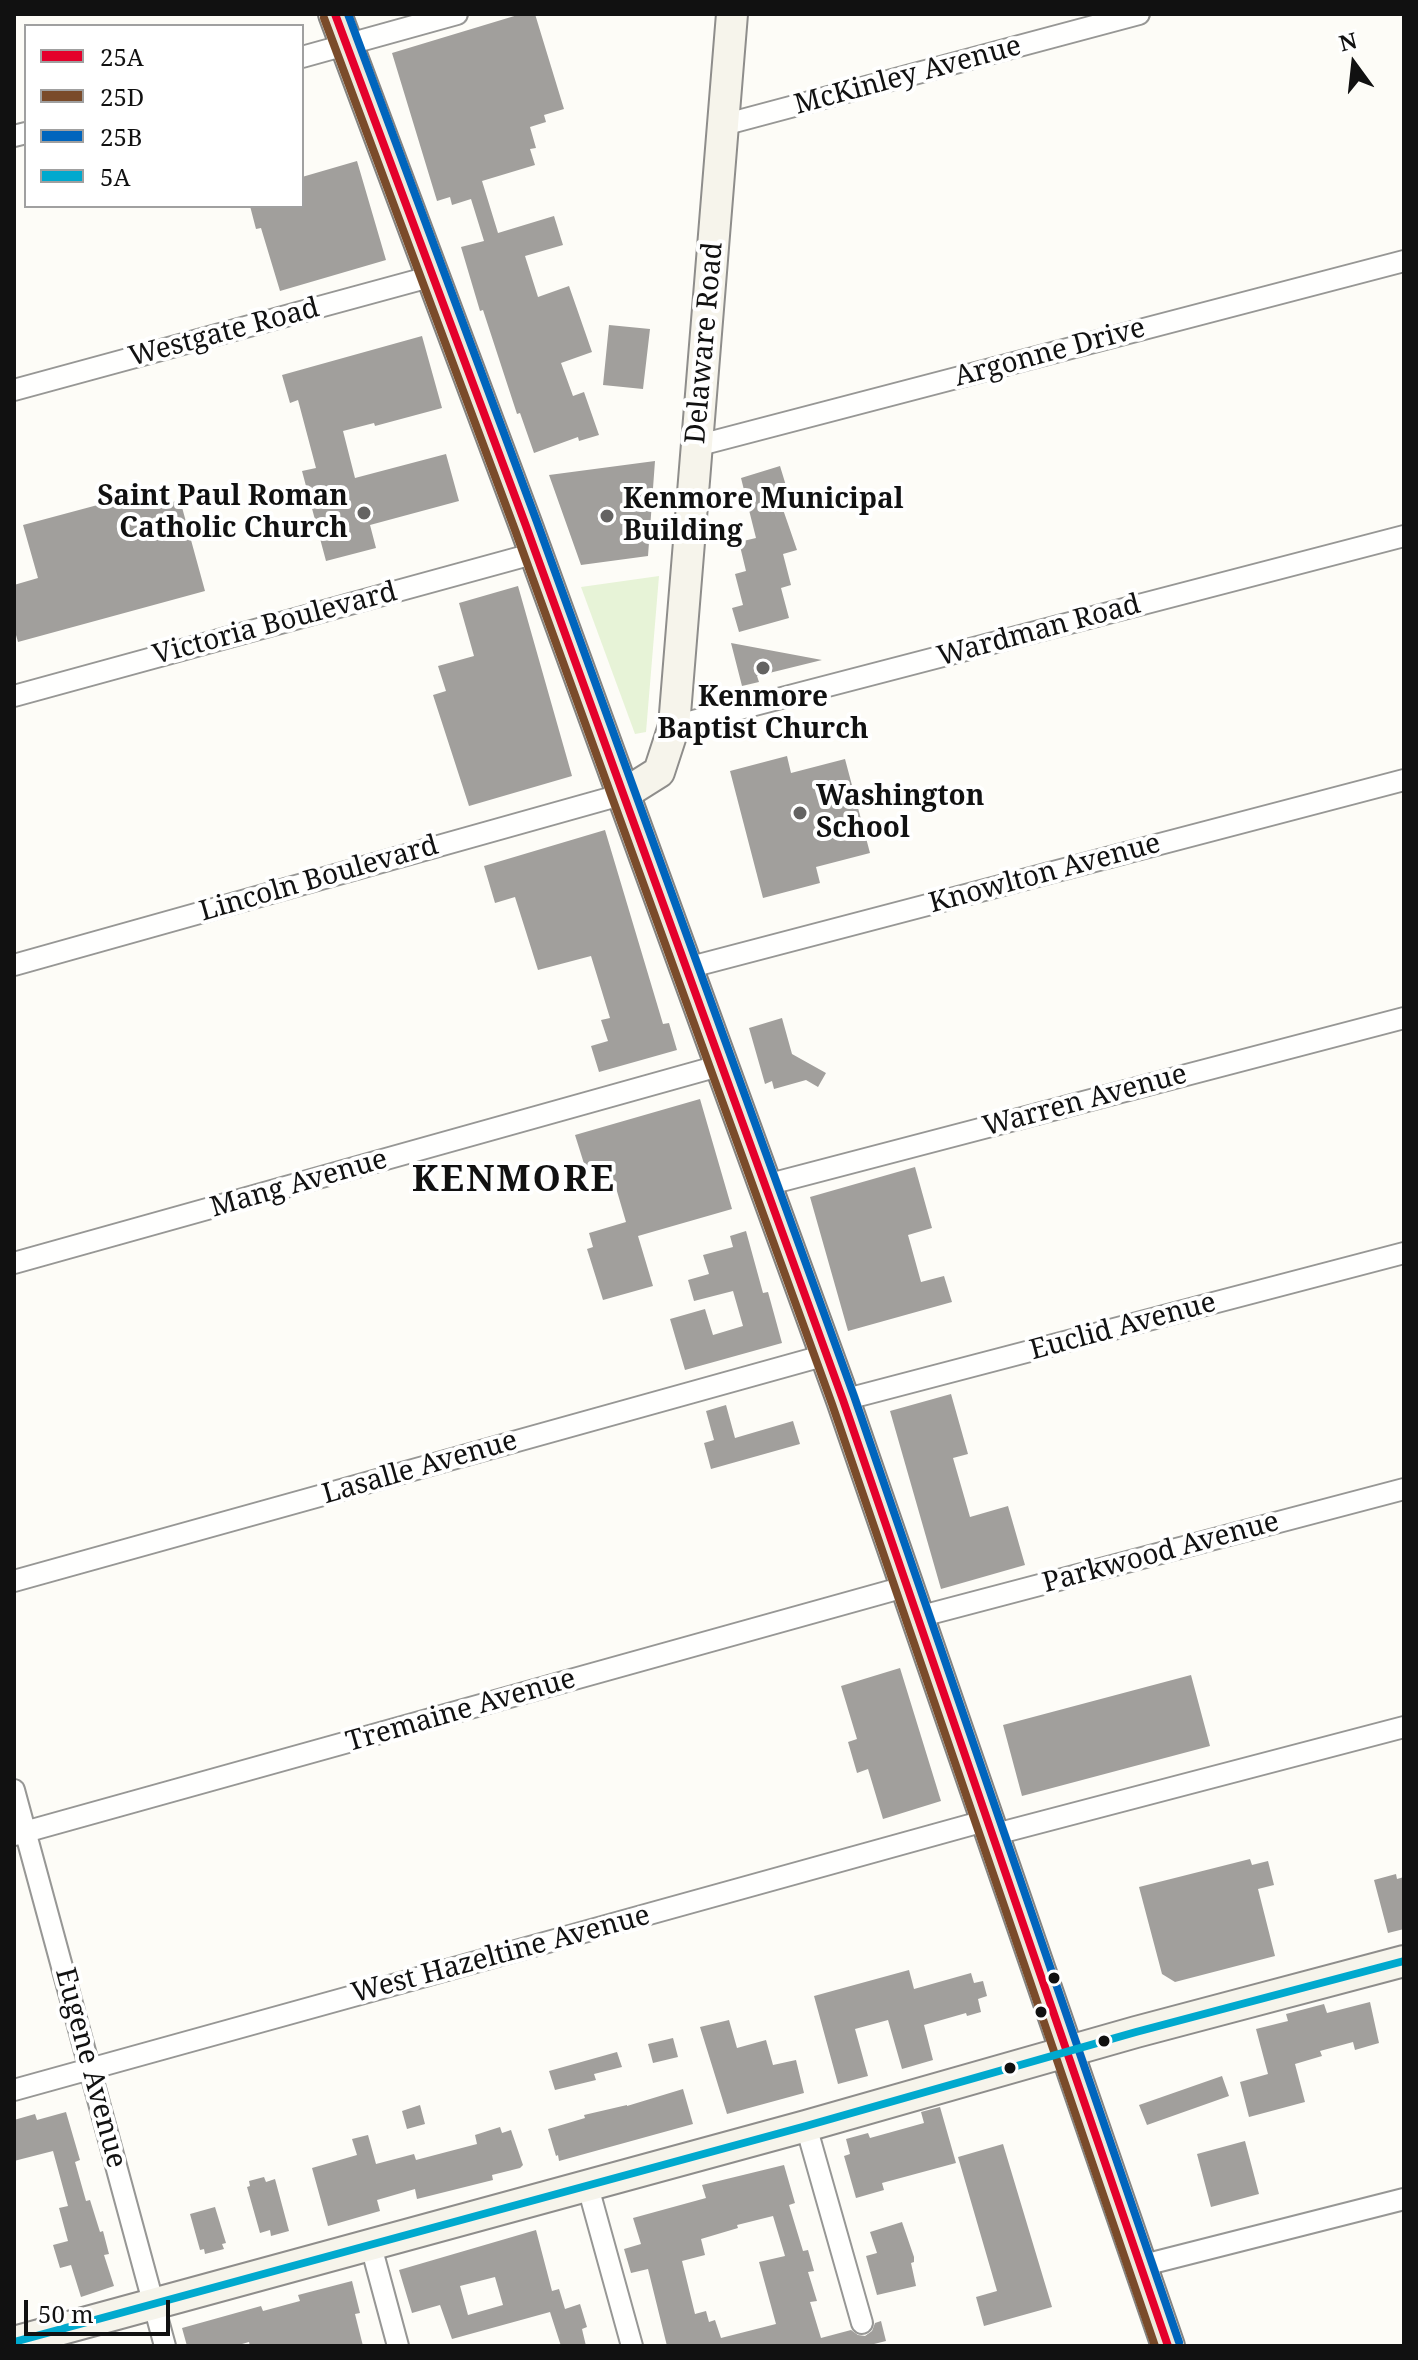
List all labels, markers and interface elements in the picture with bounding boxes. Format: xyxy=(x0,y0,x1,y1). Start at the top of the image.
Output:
legend xyxy=(24,24,304,208)
north arrow xyxy=(1314,24,1394,104)
text: N xyxy=(1336,24,1360,58)
street label: McKinley Avenue xyxy=(791,30,1025,122)
text: 25A xyxy=(100,40,144,73)
text: 25D xyxy=(100,80,144,113)
text: 25B xyxy=(100,120,143,153)
text: 5A xyxy=(100,160,130,193)
street label: Delaware Road xyxy=(679,241,731,445)
street label: Westgate Road xyxy=(125,291,323,375)
street label: Argonne Drive xyxy=(951,311,1149,395)
place label: Saint Paul Roman Catholic Church xyxy=(97,480,348,546)
place label: Kenmore Municipal Building xyxy=(623,483,904,549)
marker: Saint Paul Roman Catholic Church xyxy=(355,504,373,522)
marker: Kenmore Municipal Building xyxy=(598,507,616,525)
street label: Victoria Boulevard xyxy=(149,575,401,673)
street label: Wardman Road xyxy=(934,588,1144,674)
marker: Kenmore Baptist Church xyxy=(754,659,772,677)
place label: Kenmore Baptist Church xyxy=(657,681,869,747)
place label: Washington School xyxy=(816,780,984,846)
marker: Washington School xyxy=(791,804,809,822)
street label: Knowlton Avenue xyxy=(926,827,1164,921)
street label: Lincoln Boulevard xyxy=(196,829,442,929)
street label: Warren Avenue xyxy=(979,1058,1191,1144)
street label: Mang Avenue xyxy=(207,1143,391,1225)
district label: KENMORE xyxy=(412,1159,616,1203)
street label: Euclid Avenue xyxy=(1026,1286,1220,1368)
street label: Lasalle Avenue xyxy=(319,1424,521,1512)
street label: Parkwood Avenue xyxy=(1039,1505,1283,1601)
street label: Tremaine Avenue xyxy=(343,1662,579,1760)
street label: West Hazeltine Avenue xyxy=(348,1899,654,2011)
street label: Eugene Avenue xyxy=(47,1964,133,2172)
unlabelled marker xyxy=(1046,1970,1062,1986)
unlabelled marker xyxy=(1033,2004,1049,2020)
unlabelled marker xyxy=(1096,2033,1112,2049)
unlabelled marker xyxy=(1002,2060,1018,2076)
scale bar xyxy=(28,2284,174,2334)
text: 50 m xyxy=(38,2297,94,2330)

